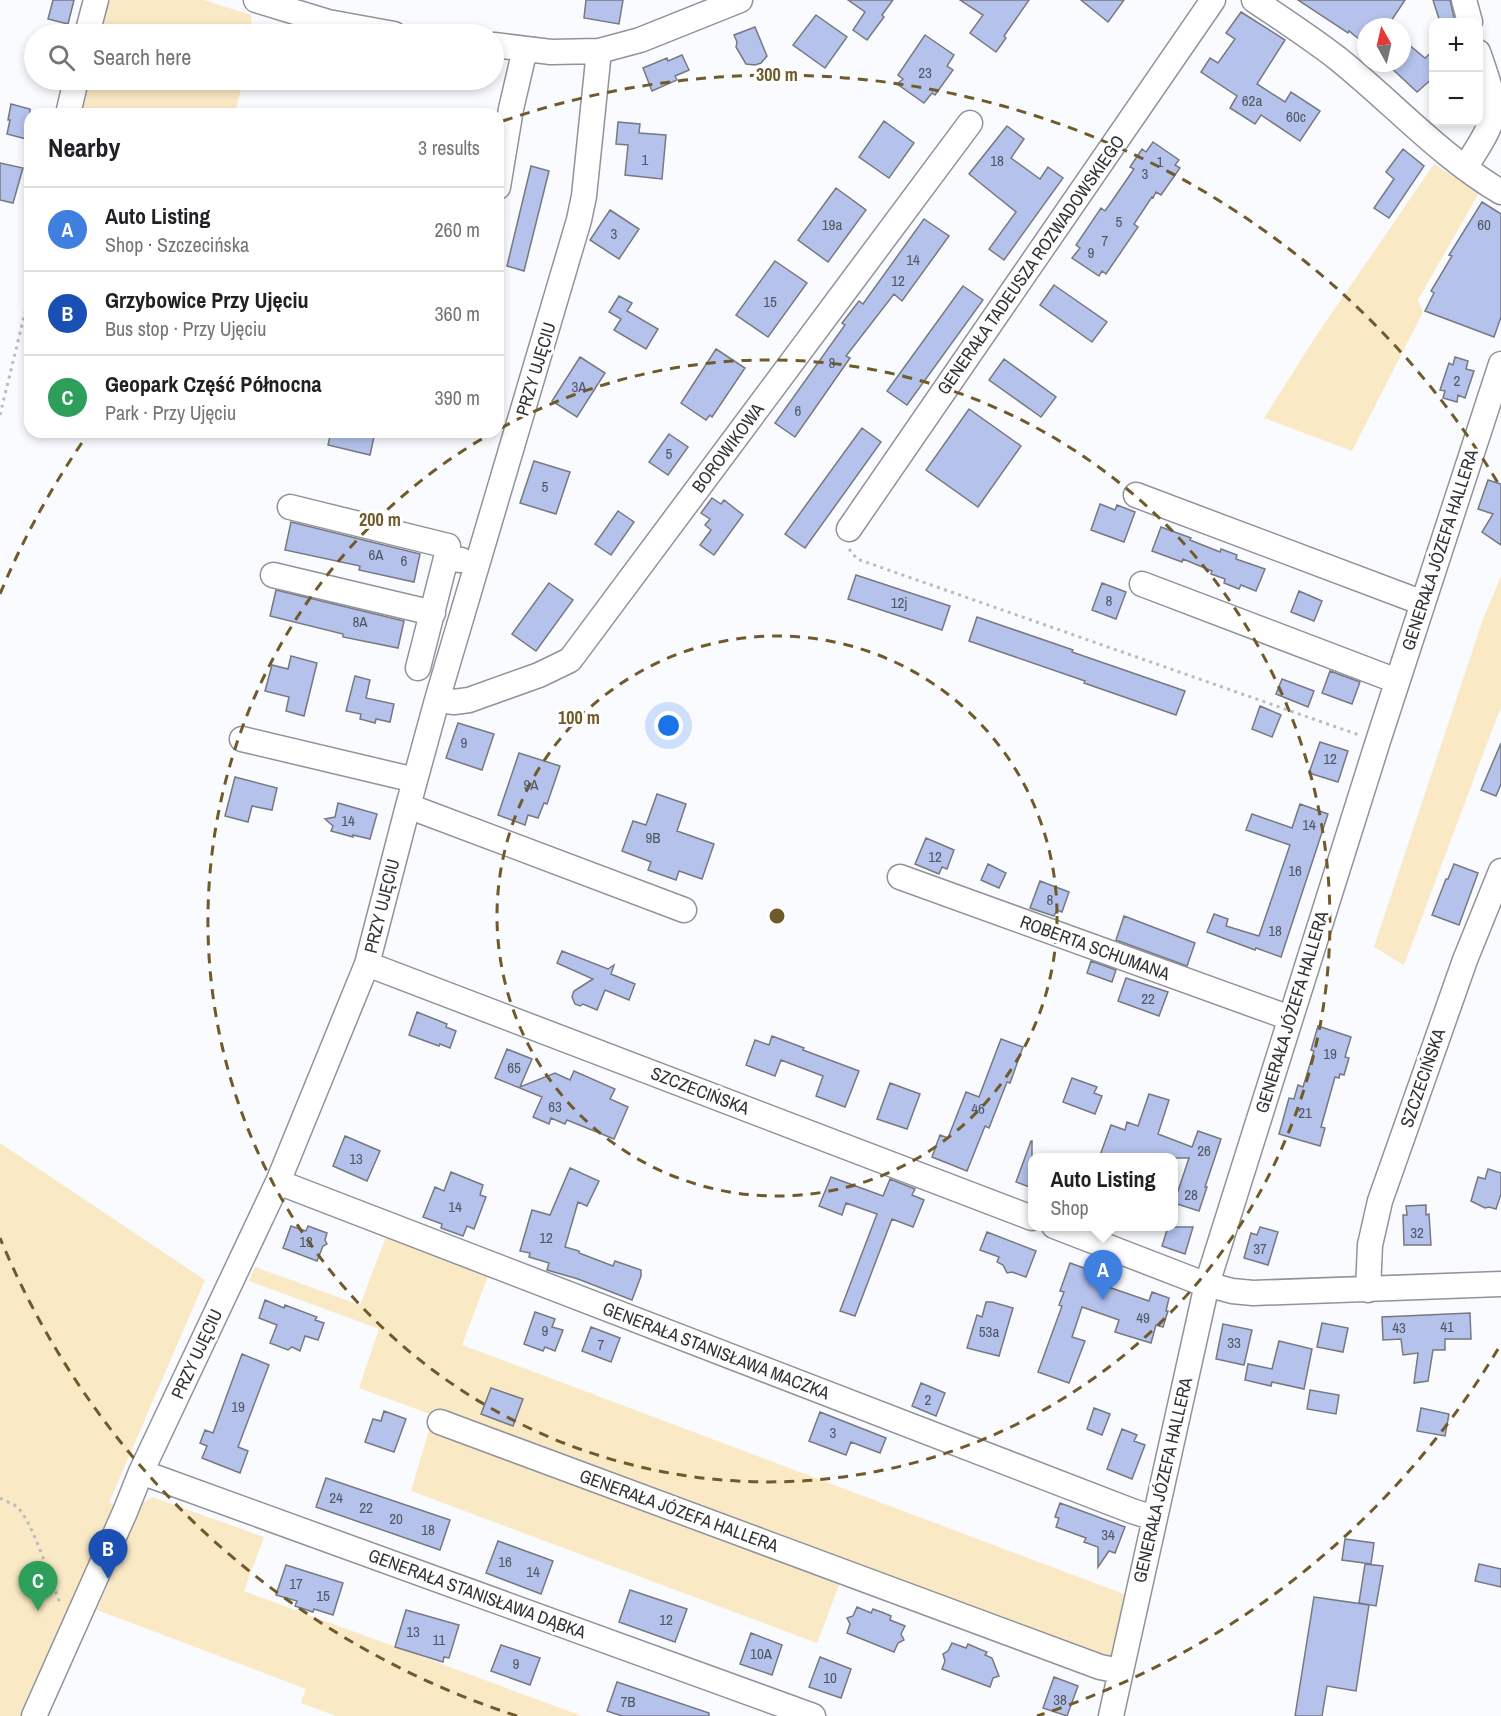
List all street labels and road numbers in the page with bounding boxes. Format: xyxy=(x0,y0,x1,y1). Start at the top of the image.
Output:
street label: GENERAŁA TADEUSZA ROZWADOWSKIEGO xyxy=(931,130,1130,399)
street label: PRZY UJĘCIU xyxy=(509,319,562,419)
street label: BOROWIKOWA xyxy=(686,398,770,498)
street label: GENERAŁA JÓZEFA HALLERA xyxy=(1395,446,1484,654)
street label: PRZY UJĘCIU xyxy=(358,856,405,956)
street label: GENERAŁA JÓZEFA HALLERA xyxy=(1249,908,1334,1116)
street label: ROBERTA SCHUMANA xyxy=(1017,909,1174,986)
street label: SZCZECIŃSKA xyxy=(1394,1025,1451,1131)
street label: SZCZECIŃSKA xyxy=(647,1060,753,1121)
street label: GENERAŁA STANISŁAWA MACZKA xyxy=(599,1296,834,1406)
street label: PRZY UJĘCIU xyxy=(165,1305,228,1403)
street label: GENERAŁA JÓZEFA HALLERA xyxy=(1127,1375,1198,1585)
street label: GENERAŁA JÓZEFA HALLERA xyxy=(576,1463,782,1558)
street label: GENERAŁA STANISŁAWA DĄBKA xyxy=(365,1542,590,1645)

